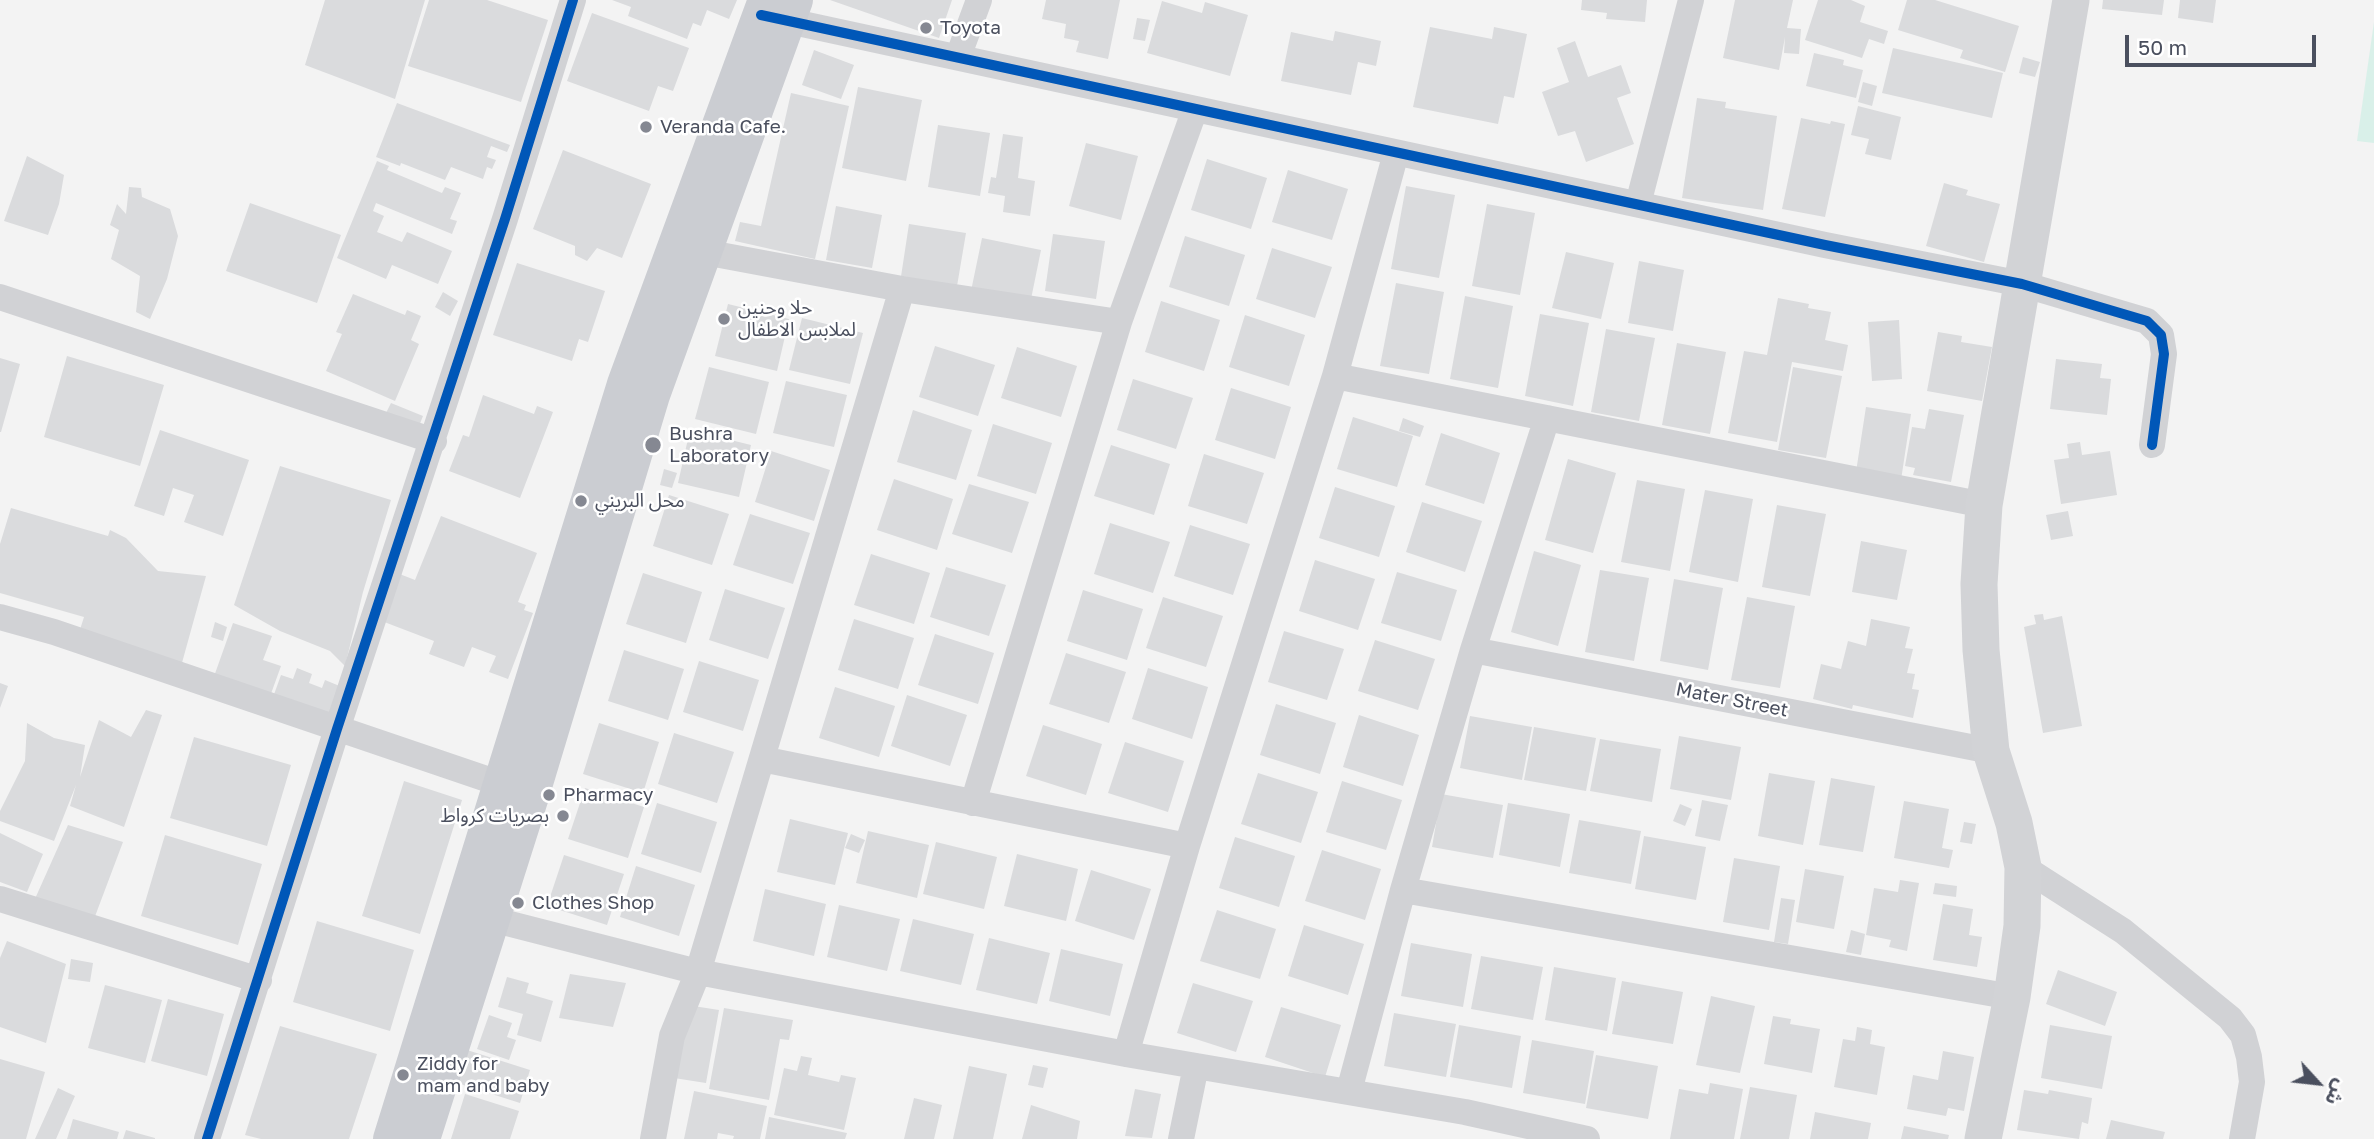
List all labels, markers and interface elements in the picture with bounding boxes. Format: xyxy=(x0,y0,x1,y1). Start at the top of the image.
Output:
place label: Toyota xyxy=(940,17,1001,39)
marker: Toyota xyxy=(918,20,934,36)
scale bar xyxy=(2129,21,2320,65)
text: 50 m xyxy=(2138,34,2187,60)
place label: Veranda Cafe. xyxy=(660,116,786,138)
marker: Veranda Cafe. xyxy=(638,119,654,135)
place label: حلا وحنين لملابس الاطفال xyxy=(738,297,856,341)
marker: حلا وحنين لملابس الاطفال xyxy=(716,311,732,327)
place label: Bushra Laboratory xyxy=(669,423,769,467)
marker: Bushra Laboratory xyxy=(643,435,663,455)
place label: محل البريني xyxy=(595,490,685,512)
marker: محل البريني xyxy=(573,493,589,509)
street label: Mater Street xyxy=(1674,678,1790,722)
place label: Pharmacy xyxy=(563,784,653,806)
marker: Pharmacy xyxy=(541,787,557,803)
place label: بصريات كرواط xyxy=(441,805,549,827)
marker: بصريات كرواط xyxy=(555,808,571,824)
place label: Clothes Shop xyxy=(532,892,654,914)
marker: Clothes Shop xyxy=(510,895,526,911)
north arrow xyxy=(2283,1048,2353,1118)
place label: Ziddy for mam and baby xyxy=(417,1053,549,1097)
marker: Ziddy for mam and baby xyxy=(395,1067,411,1083)
text: ش xyxy=(2321,1076,2353,1110)

